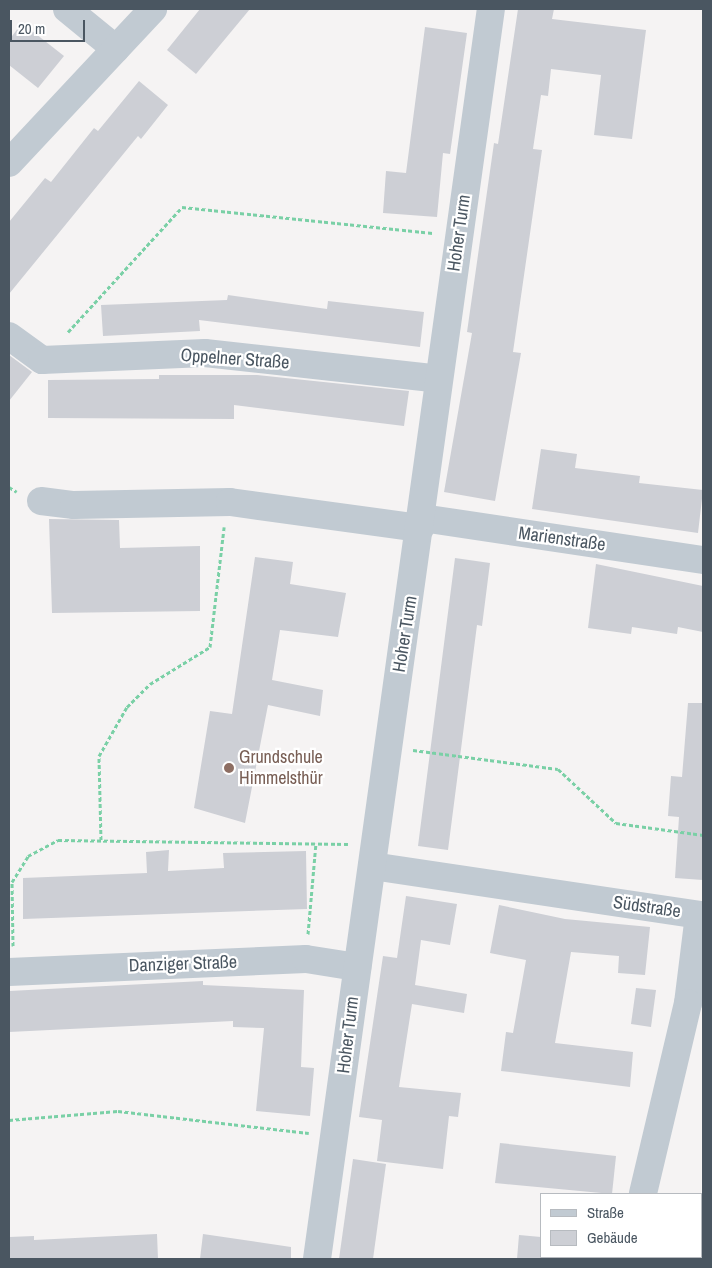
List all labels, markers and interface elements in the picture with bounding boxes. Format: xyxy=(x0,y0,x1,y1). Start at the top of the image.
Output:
scale bar xyxy=(12,10,88,42)
text: 20 m xyxy=(18,18,45,39)
street label: Hoher Turm xyxy=(443,193,475,273)
street label: Oppelner Straße xyxy=(180,344,290,374)
street label: Marienstraße xyxy=(517,522,607,556)
street label: Hoher Turm xyxy=(388,594,422,674)
place label: Grundschule Himmelsthür xyxy=(239,747,323,790)
marker: Grundschule Himmelsthür xyxy=(223,762,235,774)
street label: Südstraße xyxy=(612,892,682,922)
street label: Danziger Straße xyxy=(129,951,237,977)
street label: Hoher Turm xyxy=(333,995,363,1075)
legend xyxy=(540,1193,702,1258)
text: Straße xyxy=(587,1202,624,1223)
text: Gebäude xyxy=(587,1227,638,1248)

